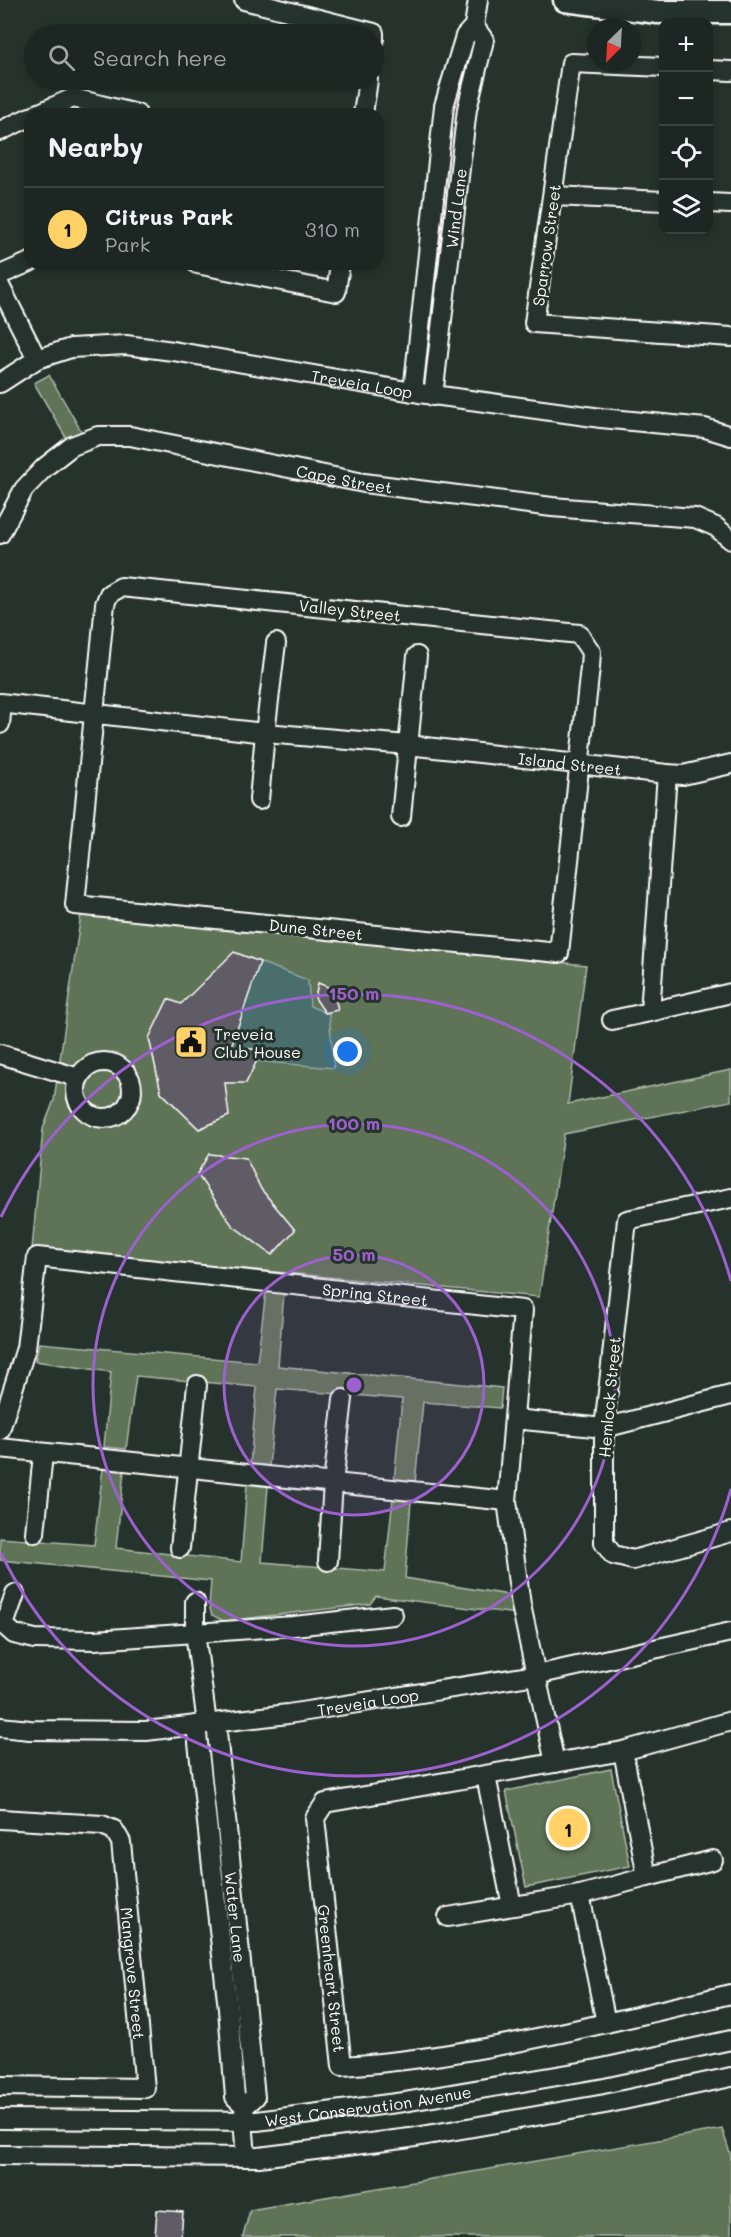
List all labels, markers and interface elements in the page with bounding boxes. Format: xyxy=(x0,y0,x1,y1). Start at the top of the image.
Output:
north arrow xyxy=(587,18,641,72)
map controls xyxy=(659,18,713,234)
button: + xyxy=(659,18,713,72)
search box xyxy=(24,24,384,90)
icon: search xyxy=(45,41,78,74)
text: Search here xyxy=(93,43,227,72)
button: − xyxy=(659,72,713,126)
button: locate xyxy=(659,126,713,180)
text: Nearby xyxy=(48,130,143,164)
street label: Wind Lane xyxy=(440,167,470,249)
button: layers xyxy=(659,180,713,234)
street label: Sparrow Street xyxy=(527,183,565,307)
text: Citrus Park xyxy=(105,202,233,231)
text: 1 xyxy=(63,216,72,242)
text: 310 m xyxy=(305,216,360,242)
text: Park xyxy=(105,231,150,257)
street label: Treveia Loop xyxy=(310,364,414,402)
street label: Cape Street xyxy=(294,459,394,497)
street label: Valley Street xyxy=(298,594,402,626)
street label: Island Street xyxy=(517,747,623,779)
street label: Dune Street xyxy=(268,914,364,944)
text: 150 m xyxy=(329,981,379,1005)
place label: Treveia Club House xyxy=(214,1023,301,1062)
public building icon: Treveia Club House xyxy=(173,1024,209,1060)
your location xyxy=(333,1037,362,1066)
text: 100 m xyxy=(328,1111,380,1135)
text: 50 m xyxy=(333,1242,375,1266)
street label: Spring Street xyxy=(321,1278,429,1310)
street label: Hemlock Street xyxy=(593,1336,625,1458)
centre of rings xyxy=(344,1375,364,1395)
street label: Treveia Loop xyxy=(316,1683,420,1720)
pin: 1 xyxy=(548,1806,588,1850)
street label: Water Lane xyxy=(221,1870,251,1963)
street label: Greenheart Street xyxy=(314,1903,351,2053)
street label: Mangrove Street xyxy=(117,1906,151,2040)
street label: West Conservation Avenue xyxy=(263,2080,473,2130)

